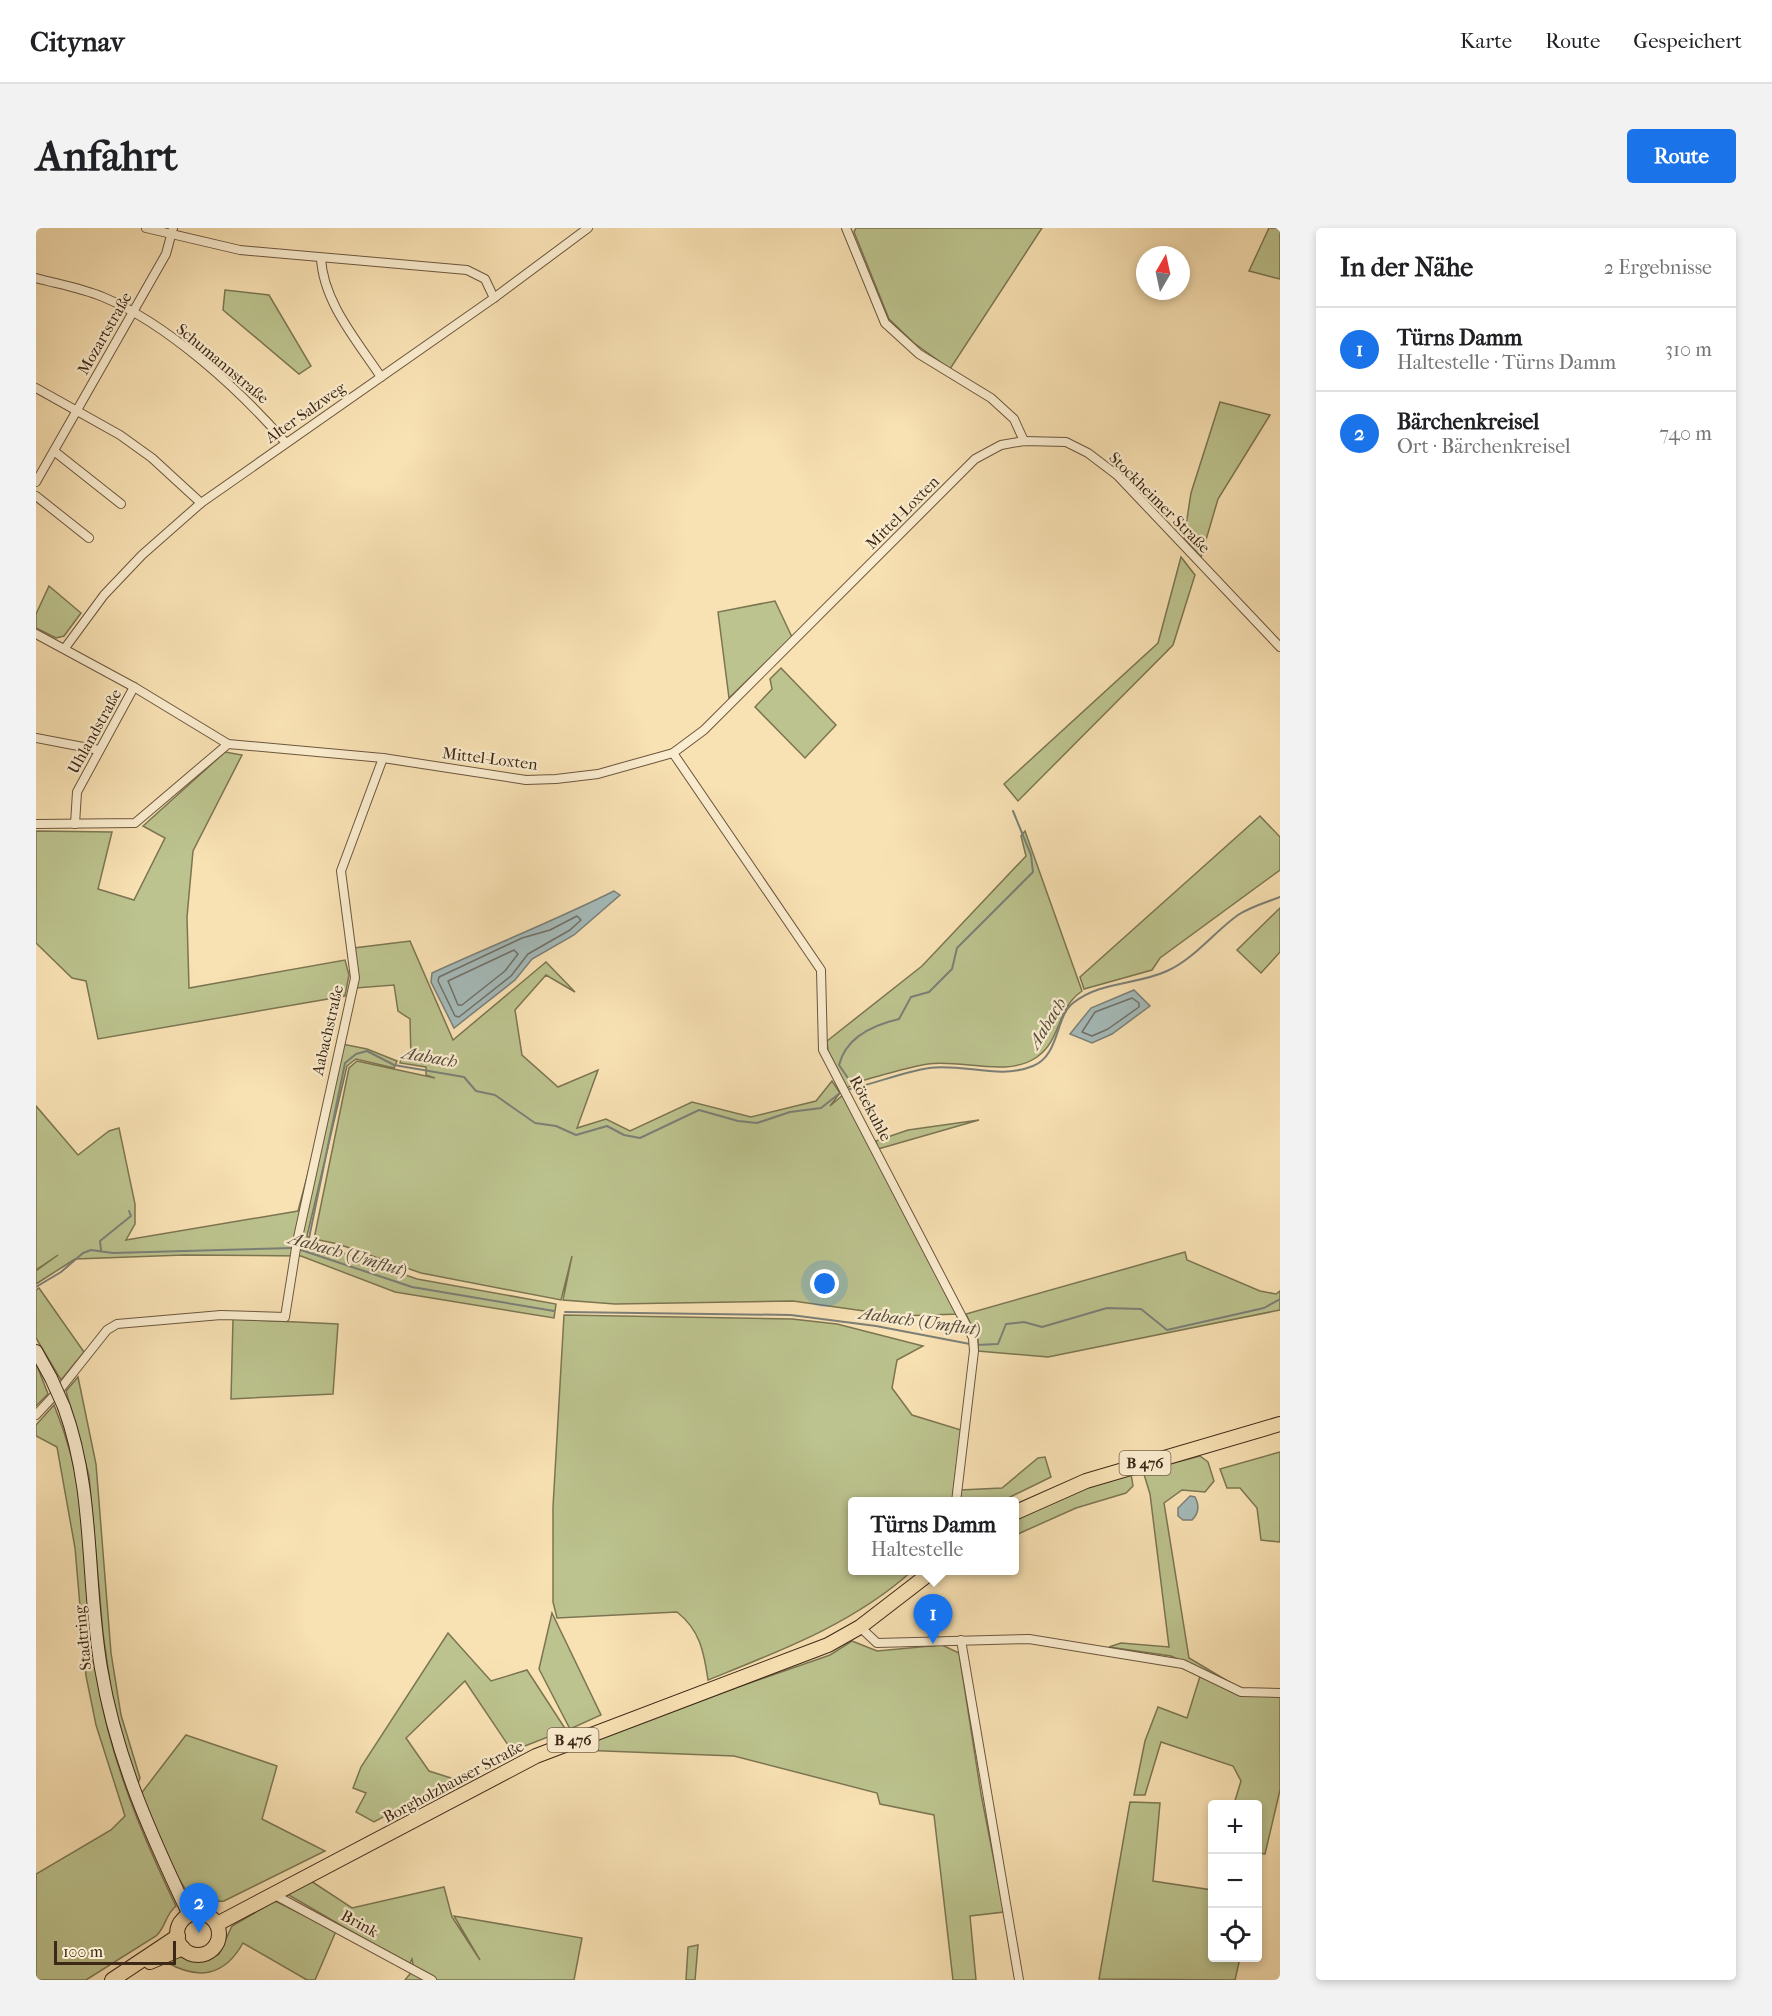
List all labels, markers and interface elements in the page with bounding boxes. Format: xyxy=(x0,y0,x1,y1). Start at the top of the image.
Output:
text: Citynav xyxy=(30,25,124,58)
text: Karte xyxy=(1460,29,1512,53)
text: Route xyxy=(1545,29,1600,53)
text: Gespeichert xyxy=(1633,29,1742,53)
button: Route xyxy=(1627,129,1736,183)
text: Anfahrt xyxy=(36,132,178,181)
north arrow xyxy=(1136,246,1190,300)
text: In der Nähe xyxy=(1340,252,1473,283)
text: 2 Ergebnisse xyxy=(1604,256,1712,279)
street label: Mozartstraße xyxy=(73,289,136,378)
street label: Schumannstraße xyxy=(173,319,273,408)
text: Türns Damm xyxy=(1397,325,1522,351)
text: 1 xyxy=(1356,338,1363,361)
text: 310 m xyxy=(1665,338,1712,361)
text: Haltestelle · Türns Damm xyxy=(1397,351,1616,374)
street label: Alter Salzweg xyxy=(261,377,350,448)
text: Bärchenkreisel xyxy=(1397,409,1539,435)
text: 2 xyxy=(1354,422,1365,445)
text: 740 m xyxy=(1659,422,1712,445)
text: Ort · Bärchenkreisel xyxy=(1397,435,1571,458)
street label: Stockheimer Straße xyxy=(1105,448,1214,557)
street label: Mittel-Loxten xyxy=(862,471,943,553)
street label: Uhlandstraße xyxy=(63,686,125,777)
street label: Mittel-Loxten xyxy=(441,743,539,774)
street label: Aabachstraße xyxy=(308,983,347,1078)
water label: Aabach xyxy=(1023,994,1071,1054)
water label: Aabach xyxy=(399,1042,459,1073)
street label: Rötekuhle xyxy=(845,1072,896,1144)
water label: Aabach (Umflut) xyxy=(284,1227,409,1281)
your location xyxy=(810,1269,839,1298)
water label: Aabach (Umflut) xyxy=(856,1302,982,1340)
road number: B 476 xyxy=(1120,1451,1170,1475)
popup xyxy=(848,1497,1019,1575)
text: Türns Damm xyxy=(871,1512,996,1538)
text: Haltestelle xyxy=(871,1538,964,1561)
pin: 1 xyxy=(914,1594,952,1644)
street label: Stadtring xyxy=(70,1604,95,1671)
road number: B 476 xyxy=(548,1728,598,1752)
street label: Borgholzhauser Straße xyxy=(380,1736,527,1827)
map controls xyxy=(1208,1800,1262,1962)
button: + xyxy=(1208,1800,1262,1854)
button: − xyxy=(1208,1854,1262,1908)
pin: 2 xyxy=(180,1884,218,1933)
street label: Brink xyxy=(338,1906,382,1942)
button: locate xyxy=(1208,1908,1262,1962)
scale bar xyxy=(54,1938,176,1966)
text: 100 m xyxy=(63,1942,103,1961)

